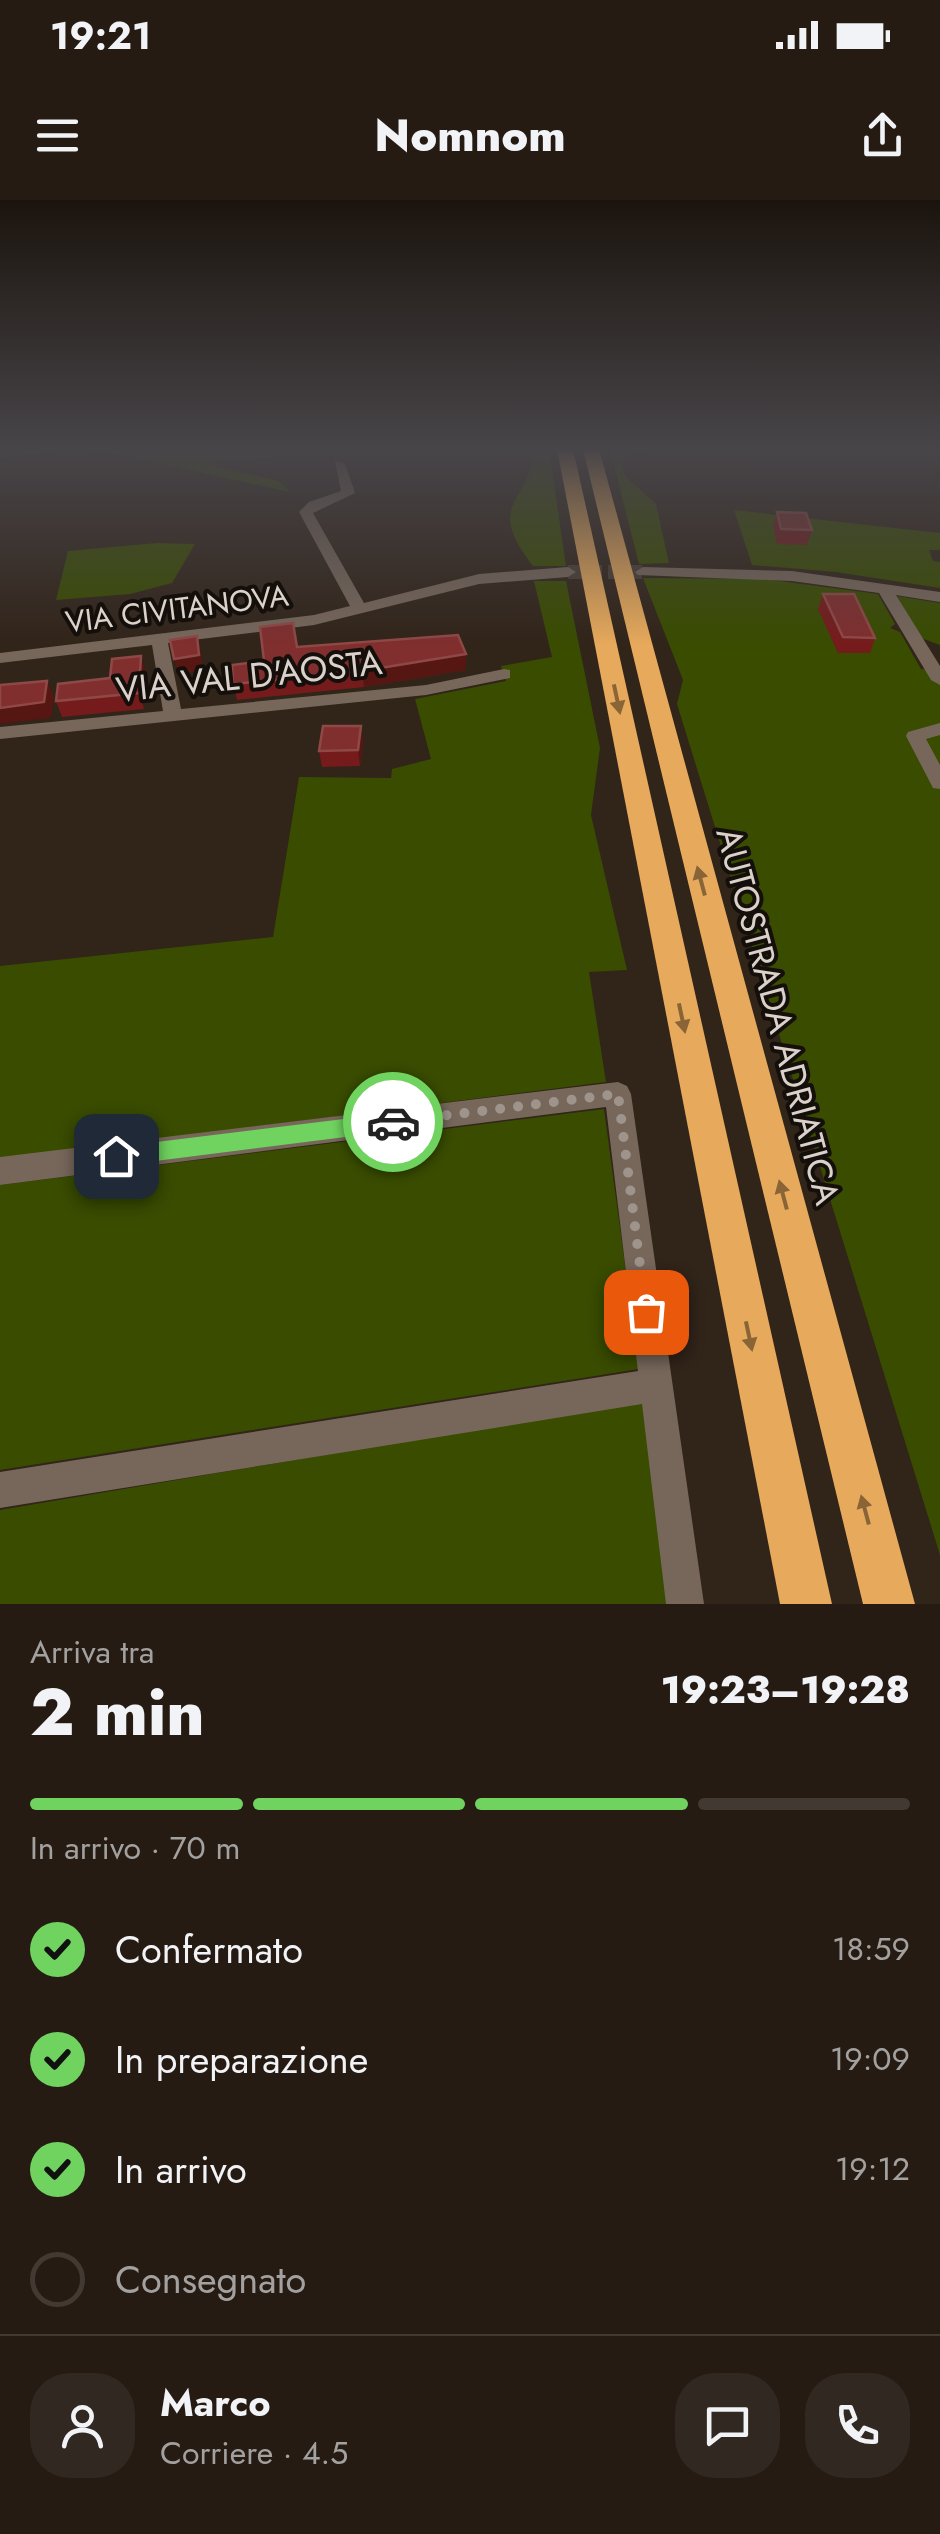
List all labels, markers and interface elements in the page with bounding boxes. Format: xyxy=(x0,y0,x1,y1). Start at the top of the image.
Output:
text: 19:21 xyxy=(50,8,151,63)
text: Nomnom xyxy=(374,103,566,168)
icon: menu xyxy=(30,108,85,163)
icon: share xyxy=(855,108,910,163)
street label: VIA CIVITANOVA xyxy=(63,573,291,644)
street label: VIA VAL D'AOSTA xyxy=(113,637,385,715)
one-way arrow xyxy=(610,684,625,715)
street label: AUTOSTRADA ADRIATICA xyxy=(704,822,852,1210)
one-way arrow xyxy=(692,865,708,896)
one-way arrow xyxy=(675,1003,691,1034)
courier xyxy=(343,1072,443,1172)
icon: car xyxy=(366,1095,421,1150)
pin xyxy=(74,1114,159,1199)
icon: home xyxy=(89,1129,144,1184)
one-way arrow xyxy=(774,1179,790,1210)
pin xyxy=(604,1270,689,1355)
icon: bag xyxy=(619,1285,674,1340)
one-way arrow xyxy=(742,1321,758,1352)
one-way arrow xyxy=(856,1494,872,1525)
text: Arriva tra xyxy=(30,1629,155,1675)
text: 19:23–19:28 xyxy=(661,1662,910,1717)
text: 2 min xyxy=(30,1665,205,1759)
text: In arrivo · 70 m xyxy=(30,1825,240,1871)
icon: check xyxy=(30,1922,85,1977)
text: Confermato xyxy=(115,1922,303,1977)
text: 18:59 xyxy=(832,1926,910,1972)
icon: check xyxy=(30,2032,85,2087)
text: In preparazione xyxy=(115,2032,368,2087)
text: 19:09 xyxy=(830,2036,910,2082)
icon: check xyxy=(30,2142,85,2197)
text: In arrivo xyxy=(115,2142,247,2197)
text: 19:12 xyxy=(835,2146,910,2192)
text: Consegnato xyxy=(115,2252,306,2307)
button: person xyxy=(30,2373,135,2478)
button: chat xyxy=(675,2373,780,2478)
button: phone xyxy=(805,2373,910,2478)
text: Marco xyxy=(160,2375,271,2430)
text: Corriere · 4.5 xyxy=(160,2430,348,2476)

